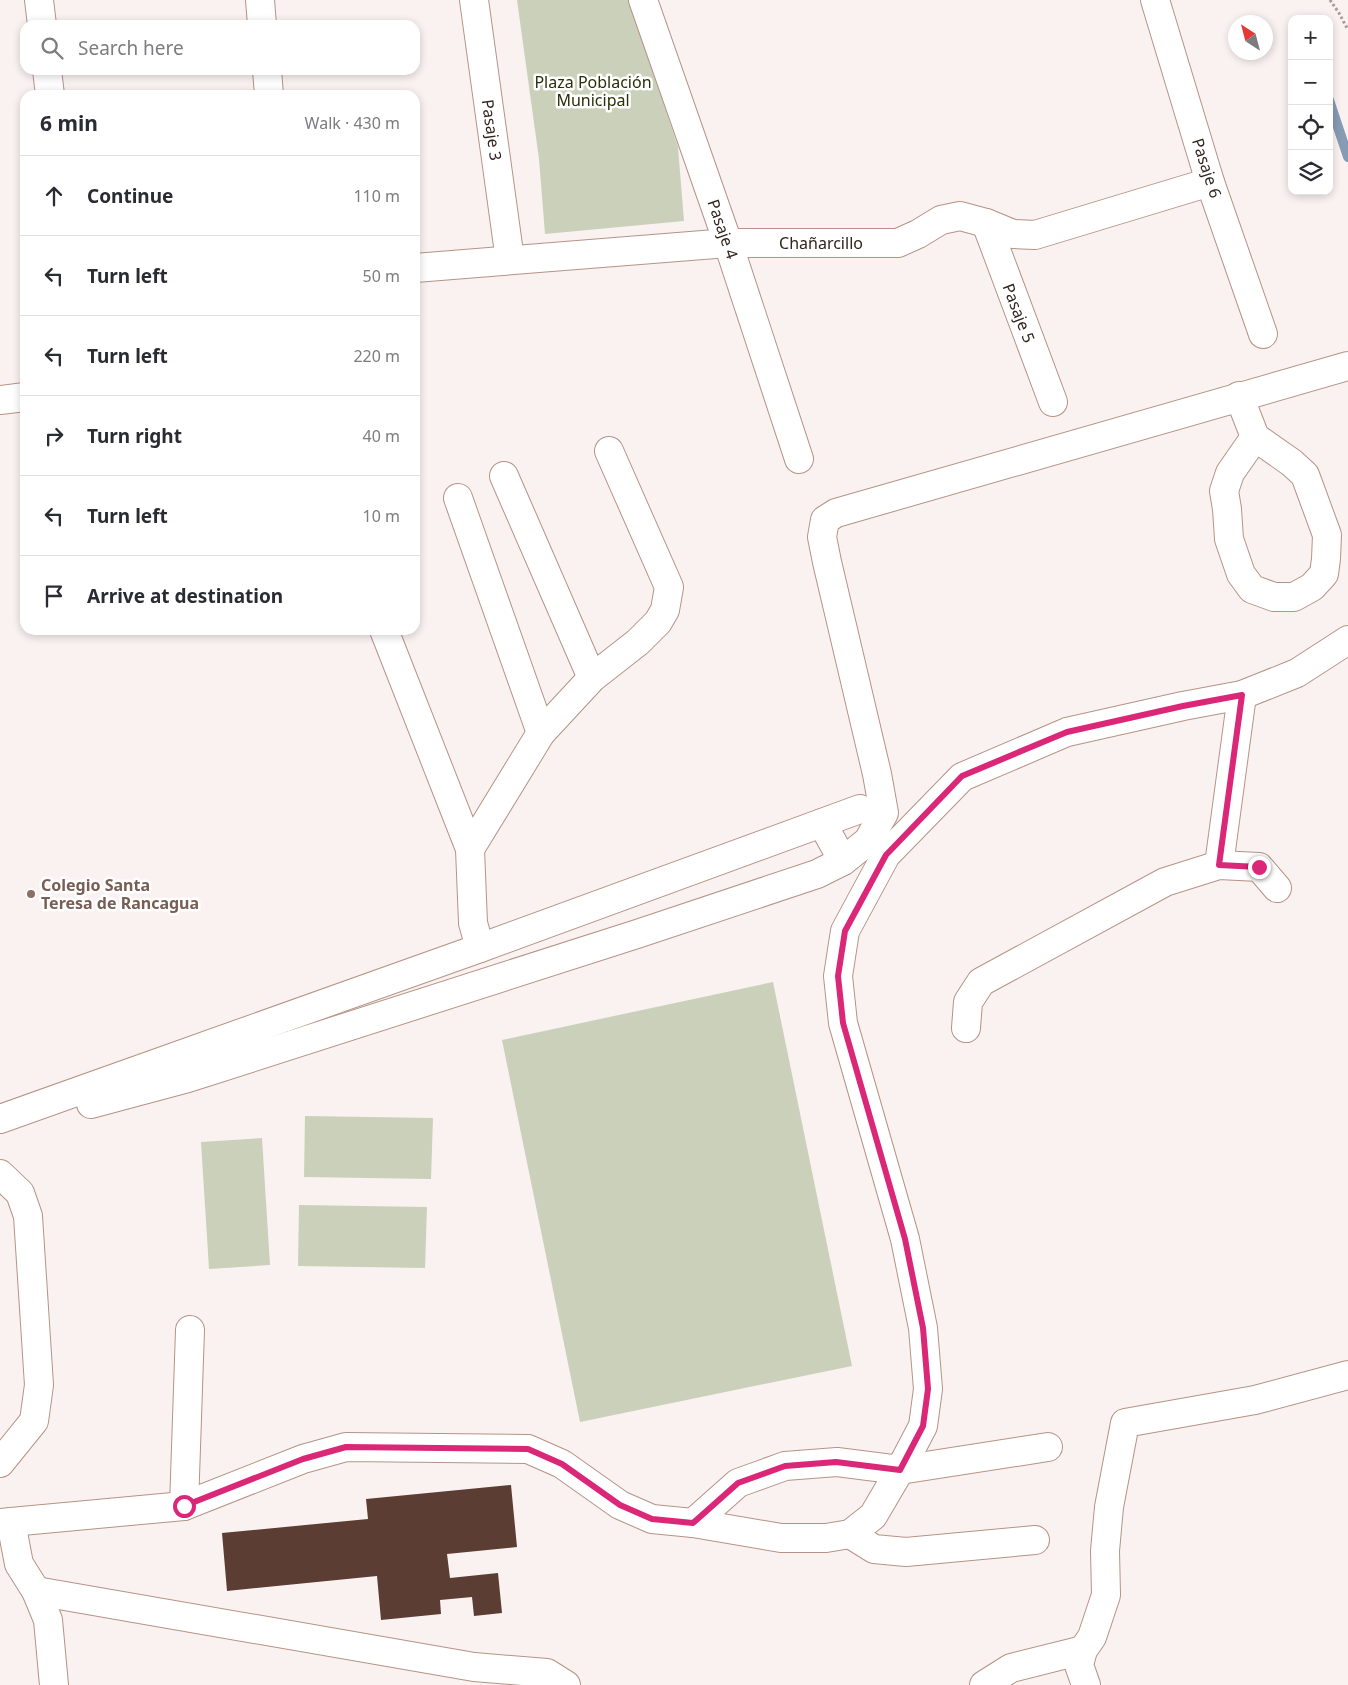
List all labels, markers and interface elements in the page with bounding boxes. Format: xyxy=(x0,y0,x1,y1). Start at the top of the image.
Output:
north arrow xyxy=(1228,15,1273,60)
map controls xyxy=(1288,15,1333,195)
button: + xyxy=(1288,15,1333,60)
search box xyxy=(20,20,420,75)
icon: search xyxy=(38,34,66,62)
text: Search here xyxy=(78,35,184,61)
button: − xyxy=(1288,60,1333,105)
park label: Plaza Población Municipal xyxy=(534,71,652,111)
street label: Pasaje 3 xyxy=(477,98,507,162)
button: locate xyxy=(1288,105,1333,150)
text: 6 min xyxy=(40,109,98,137)
text: Walk · 430 m xyxy=(305,112,400,134)
street label: Pasaje 6 xyxy=(1187,135,1227,201)
button: layers xyxy=(1288,150,1333,195)
icon: ahead xyxy=(40,182,68,210)
text: Continue xyxy=(87,183,173,209)
text: 110 m xyxy=(353,185,400,207)
street label: Pasaje 4 xyxy=(703,196,743,262)
street label: Chañarcillo xyxy=(779,232,863,254)
icon: left xyxy=(40,262,68,290)
text: Turn left xyxy=(87,263,168,289)
text: 50 m xyxy=(363,265,400,287)
street label: Pasaje 5 xyxy=(998,280,1040,346)
icon: left xyxy=(40,342,68,370)
text: Turn left xyxy=(87,343,168,369)
text: 220 m xyxy=(353,345,400,367)
icon: right xyxy=(40,422,68,450)
text: Turn right xyxy=(87,423,182,449)
text: 40 m xyxy=(363,425,400,447)
icon: left xyxy=(40,502,68,530)
text: Turn left xyxy=(87,503,168,529)
text: 10 m xyxy=(363,505,400,527)
icon: arrive xyxy=(40,582,68,610)
text: Arrive at destination xyxy=(87,583,283,609)
route end xyxy=(1248,856,1271,879)
place label: Colegio Santa Teresa de Rancagua xyxy=(41,874,199,914)
marker: Colegio Santa Teresa de Rancagua xyxy=(25,888,37,900)
route start xyxy=(173,1495,196,1518)

